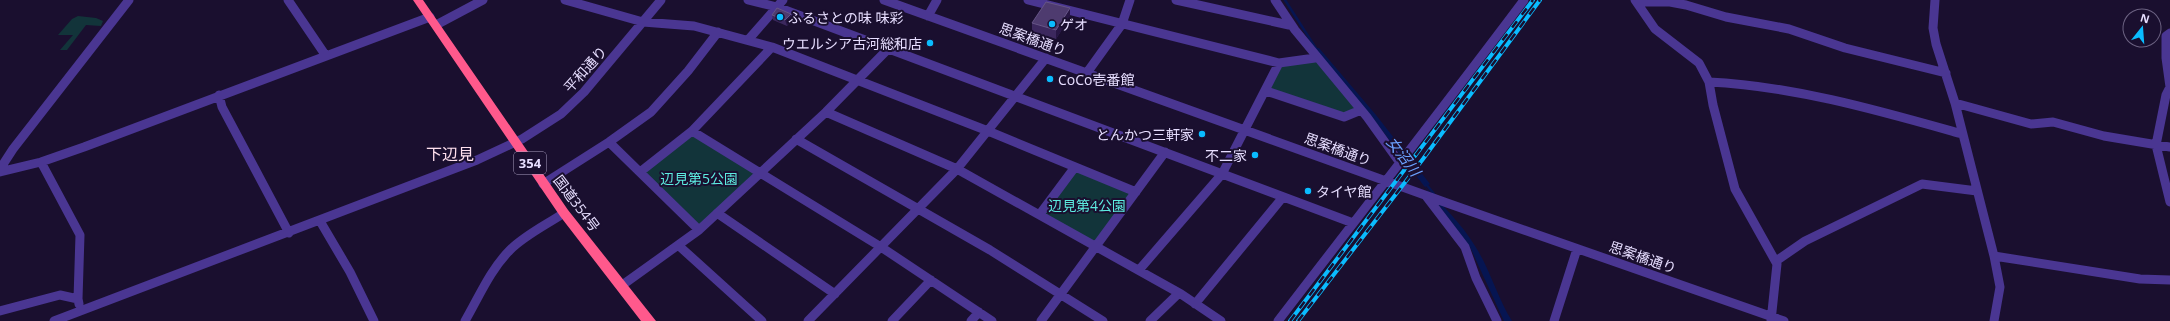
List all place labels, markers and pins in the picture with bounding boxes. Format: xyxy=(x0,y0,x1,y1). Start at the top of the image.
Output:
place label: ふるさとの味 味彩 xyxy=(788,8,904,27)
marker: ふるさとの味 味彩 xyxy=(775,12,785,22)
place label: ゲオ xyxy=(1060,15,1088,34)
marker: ゲオ xyxy=(1047,19,1057,29)
place label: ウエルシア古河総和店 xyxy=(782,34,922,53)
marker: ウエルシア古河総和店 xyxy=(925,38,935,48)
place label: CoCo壱番館 xyxy=(1058,70,1134,89)
marker: CoCo壱番館 xyxy=(1045,74,1055,84)
place label: とんかつ三軒家 xyxy=(1096,125,1194,144)
marker: とんかつ三軒家 xyxy=(1197,129,1207,139)
place label: 不二家 xyxy=(1205,146,1247,165)
marker: 不二家 xyxy=(1250,150,1260,160)
place label: タイヤ館 xyxy=(1316,182,1372,201)
marker: タイヤ館 xyxy=(1303,186,1313,196)

